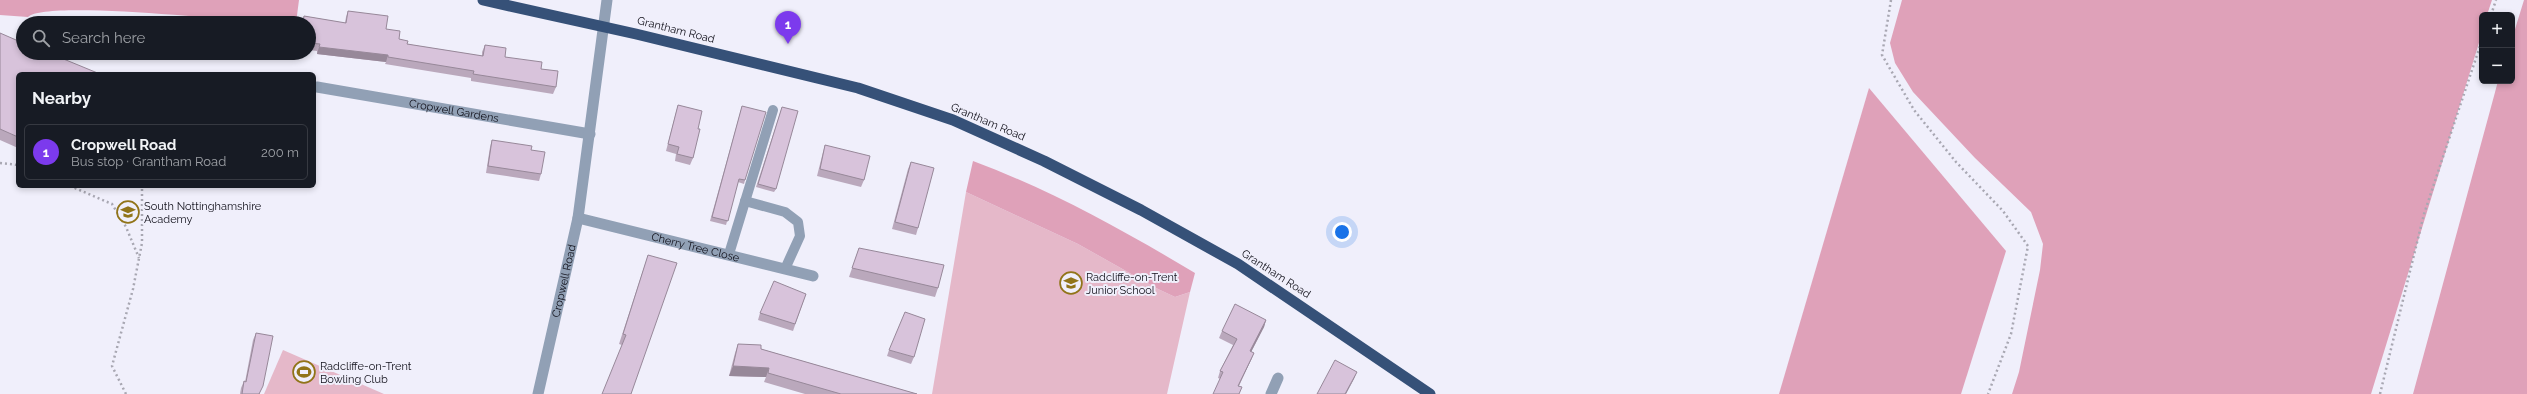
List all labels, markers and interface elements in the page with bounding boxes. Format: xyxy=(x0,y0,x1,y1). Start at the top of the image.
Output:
pin: 1 xyxy=(775,11,801,44)
map controls xyxy=(2479,12,2515,84)
button: + xyxy=(2479,12,2515,48)
street label: Grantham Road xyxy=(636,14,716,46)
search box xyxy=(16,16,316,60)
icon: search xyxy=(30,27,52,49)
text: Search here xyxy=(62,29,145,47)
button: − xyxy=(2479,48,2515,84)
text: Nearby xyxy=(32,88,91,108)
street label: Cropwell Gardens xyxy=(408,96,500,125)
street label: Grantham Road xyxy=(949,100,1027,144)
text: Cropwell Road xyxy=(71,136,176,154)
text: 1 xyxy=(43,145,49,160)
text: 200 m xyxy=(261,145,299,160)
text: Bus stop · Grantham Road xyxy=(71,154,226,169)
school or university icon: South Nottinghamshire Academy xyxy=(115,199,141,225)
place label: South Nottinghamshire Academy xyxy=(144,200,262,226)
your location xyxy=(1332,222,1352,242)
street label: Cherry Tree Close xyxy=(650,230,741,264)
street label: Cropwell Road xyxy=(549,243,578,319)
street label: Grantham Road xyxy=(1239,247,1313,301)
school or university icon: Radcliffe-on-Trent Junior School xyxy=(1058,270,1084,296)
place label: Radcliffe-on-Trent Junior School xyxy=(1086,271,1178,297)
sports icon: Radcliffe-on-Trent Bowling Club xyxy=(291,359,317,385)
place label: Radcliffe-on-Trent Bowling Club xyxy=(320,360,412,386)

